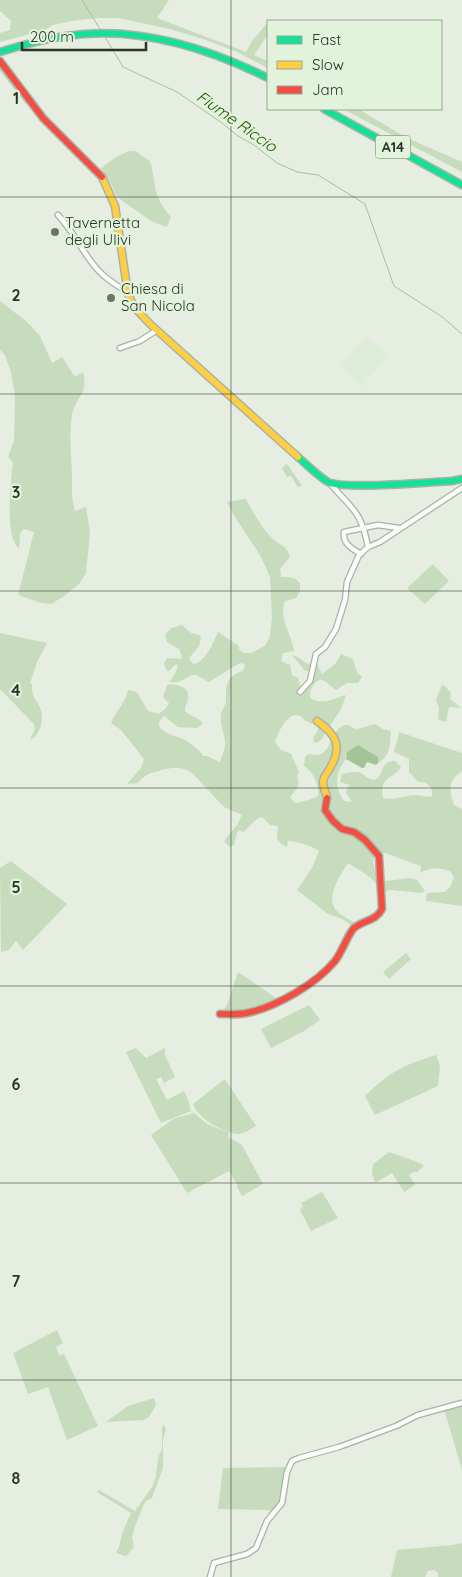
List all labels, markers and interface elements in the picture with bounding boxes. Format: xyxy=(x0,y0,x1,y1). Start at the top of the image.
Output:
scale bar xyxy=(22,20,146,52)
legend xyxy=(267,20,442,110)
text: 200 m xyxy=(30,27,74,46)
text: Fast xyxy=(312,30,341,49)
text: Slow xyxy=(312,55,344,74)
text: Jam xyxy=(312,80,343,99)
water label: Fiume Riccio xyxy=(193,86,282,157)
text: 1 xyxy=(13,88,19,108)
road number: A14 xyxy=(376,136,410,158)
place label: Tavernetta degli Ulivi xyxy=(65,213,140,249)
marker: Tavernetta degli Ulivi xyxy=(49,226,61,238)
place label: Chiesa di San Nicola xyxy=(121,279,195,315)
text: 2 xyxy=(11,285,21,305)
marker: Chiesa di San Nicola xyxy=(105,292,117,304)
text: 3 xyxy=(12,482,20,502)
text: 4 xyxy=(11,680,21,700)
text: 5 xyxy=(11,877,21,897)
text: 6 xyxy=(12,1074,21,1094)
text: 7 xyxy=(12,1271,21,1291)
text: 8 xyxy=(12,1468,21,1488)

